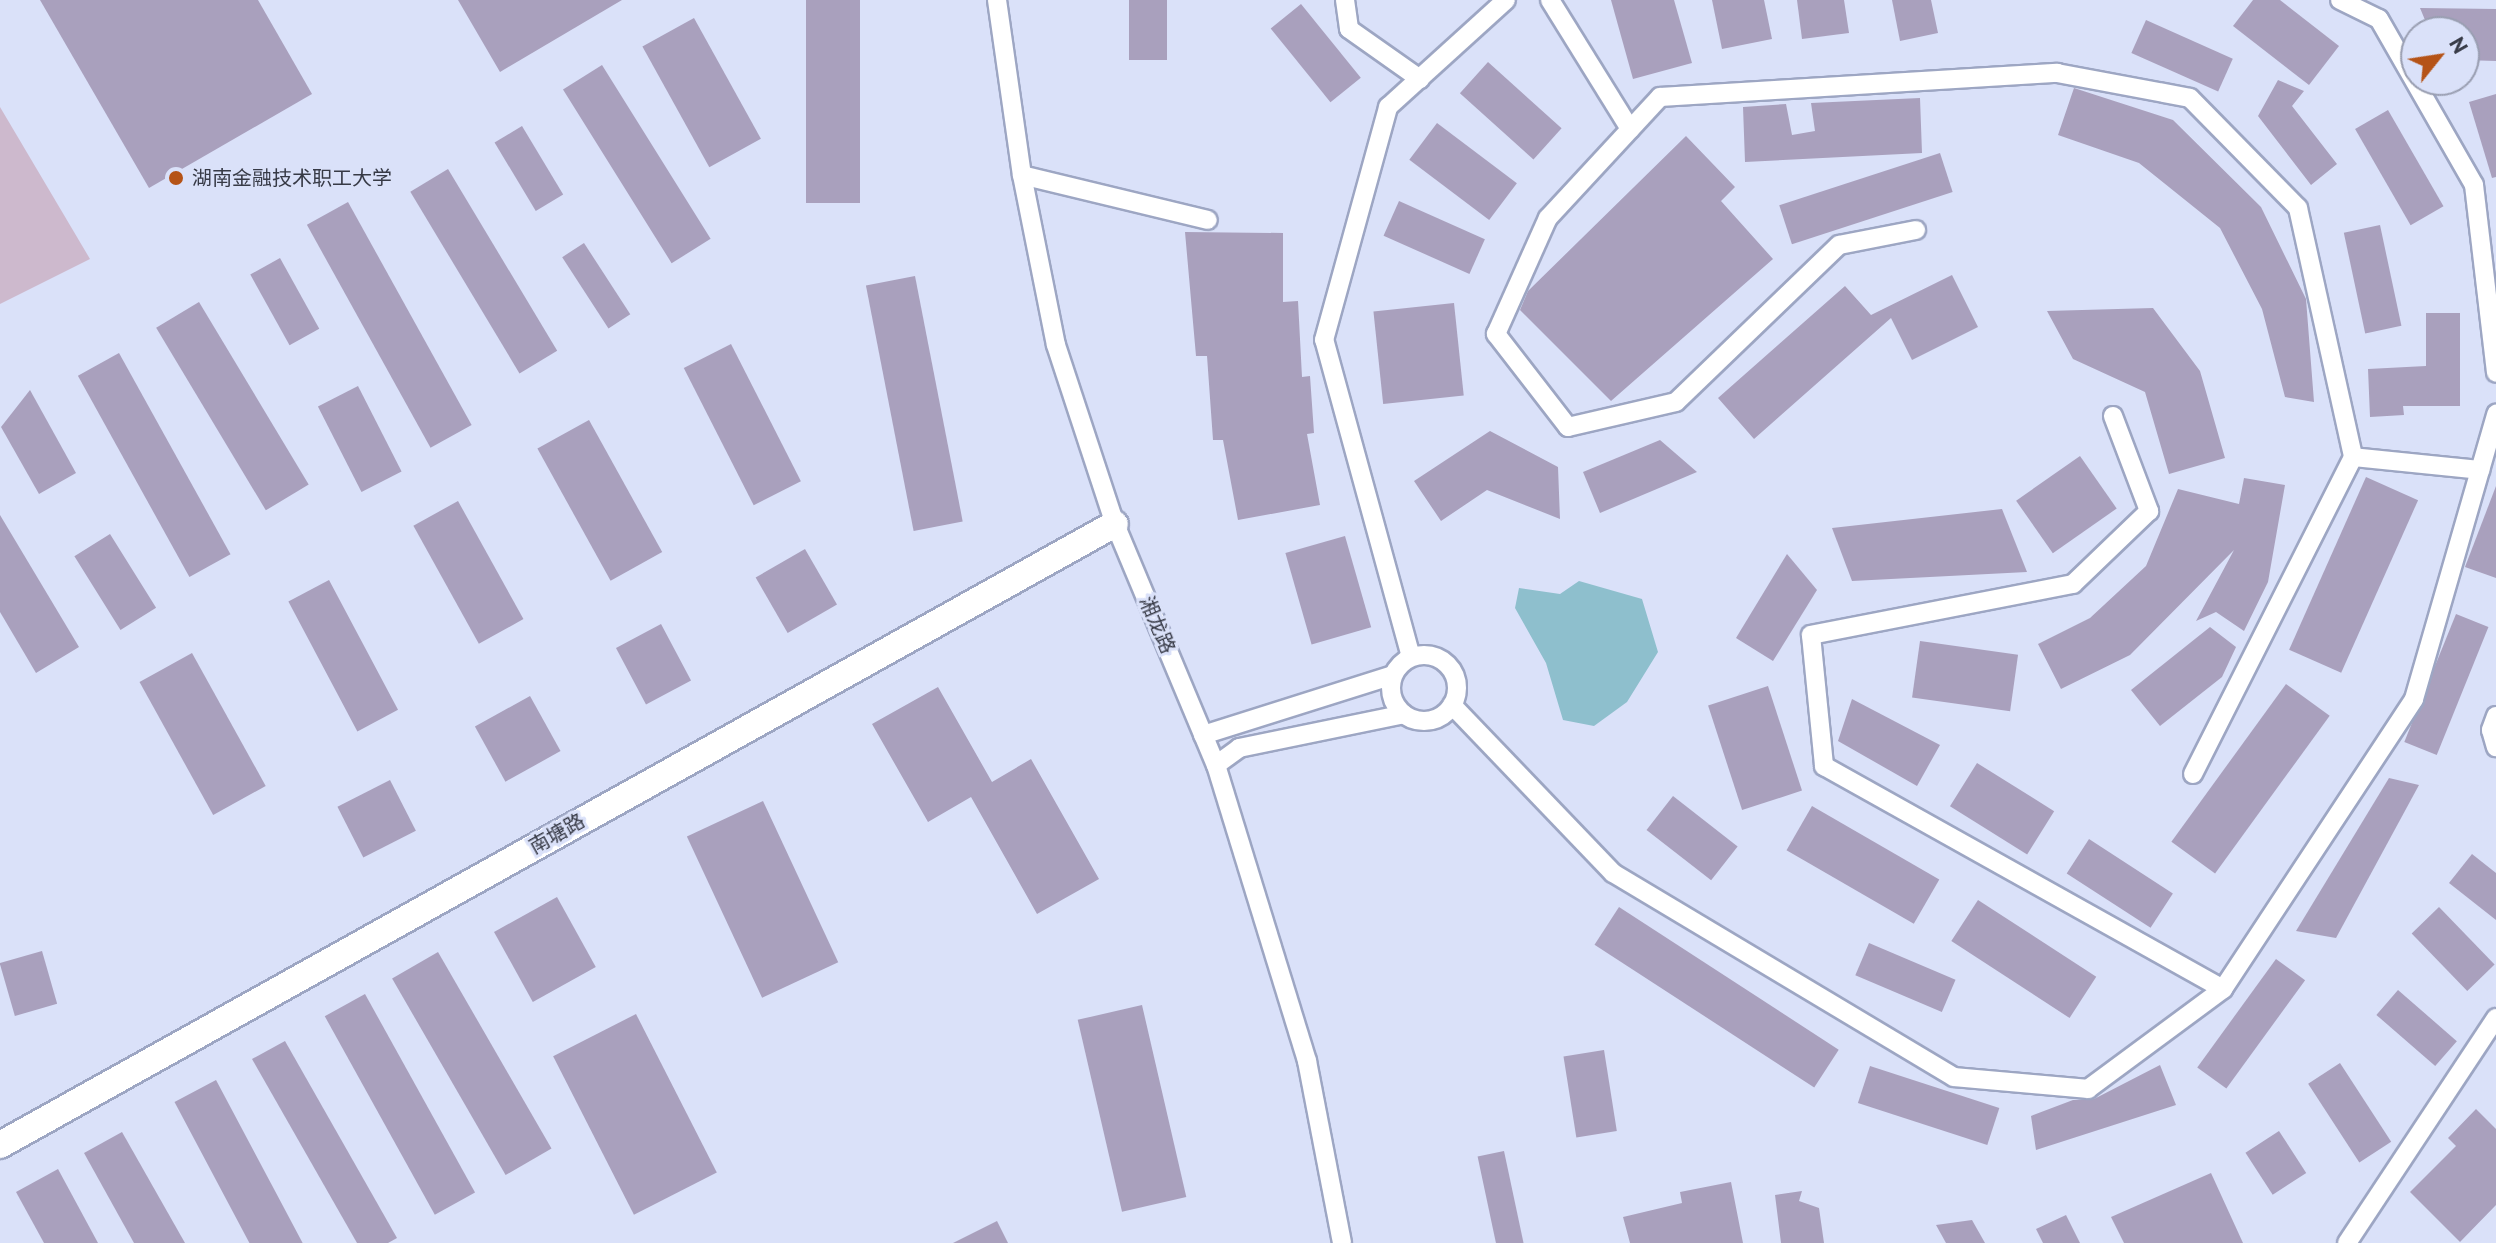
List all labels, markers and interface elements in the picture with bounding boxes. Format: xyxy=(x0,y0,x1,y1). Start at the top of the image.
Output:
north arrow xyxy=(2400,16,2480,96)
text: N xyxy=(2443,32,2475,58)
place label: 湖南金融技术职工大学 xyxy=(192,166,392,190)
marker: 湖南金融技术职工大学 xyxy=(167,169,185,187)
street label: 湘龙路 xyxy=(1134,593,1180,657)
street label: 南塘路 xyxy=(525,809,589,859)

